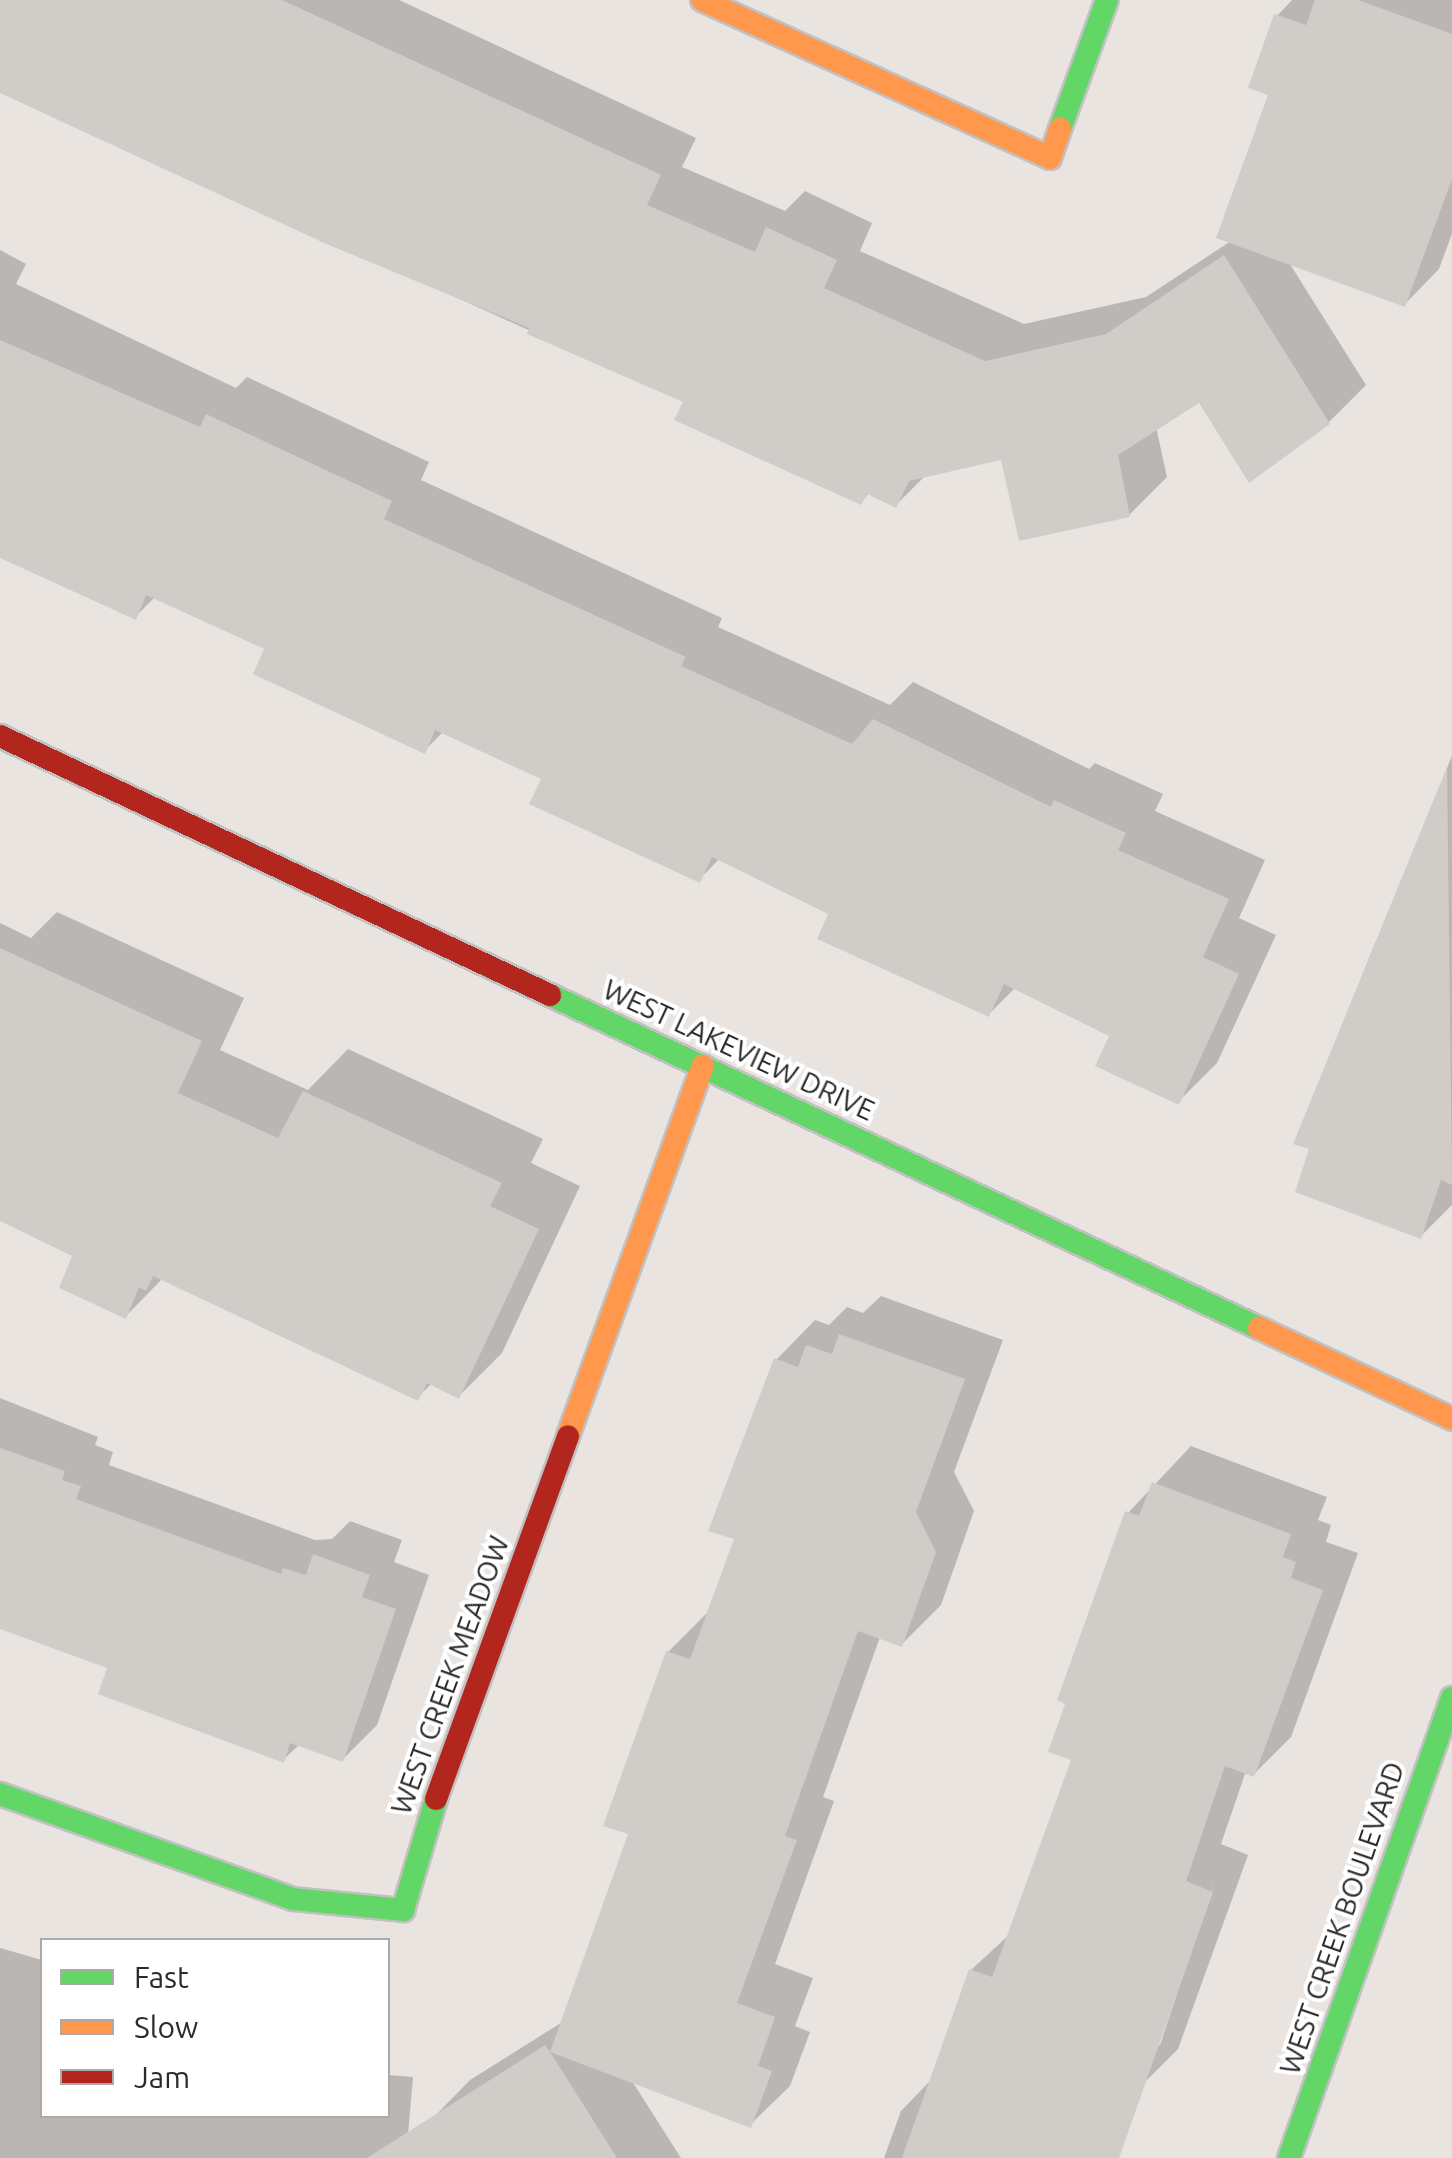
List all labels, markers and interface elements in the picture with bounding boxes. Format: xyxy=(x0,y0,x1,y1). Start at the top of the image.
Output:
street label: WEST LAKEVIEW DRIVE xyxy=(598,972,880,1128)
street label: WEST CREEK MEADOW xyxy=(384,1531,516,1819)
street label: WEST CREEK BOULEVARD xyxy=(1273,1757,1411,2079)
legend xyxy=(40,1938,390,2118)
text: Fast xyxy=(134,1960,189,1994)
text: Slow xyxy=(134,2010,198,2044)
text: Jam xyxy=(134,2060,190,2094)

